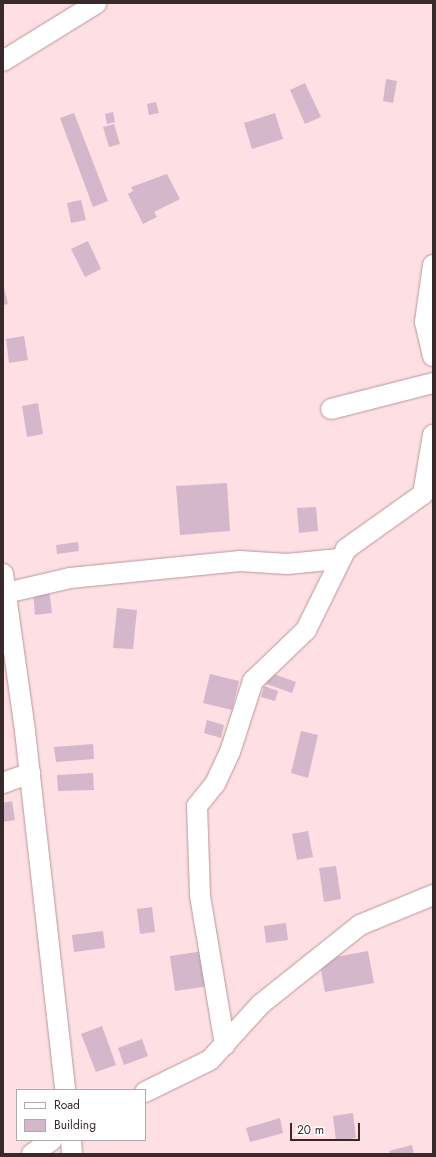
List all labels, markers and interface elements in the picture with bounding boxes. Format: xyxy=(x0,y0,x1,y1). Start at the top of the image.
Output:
legend xyxy=(16,1089,146,1141)
text: Road xyxy=(54,1096,80,1114)
scale bar xyxy=(292,1115,362,1141)
text: Building xyxy=(54,1116,96,1134)
text: 20 m xyxy=(297,1121,324,1139)

